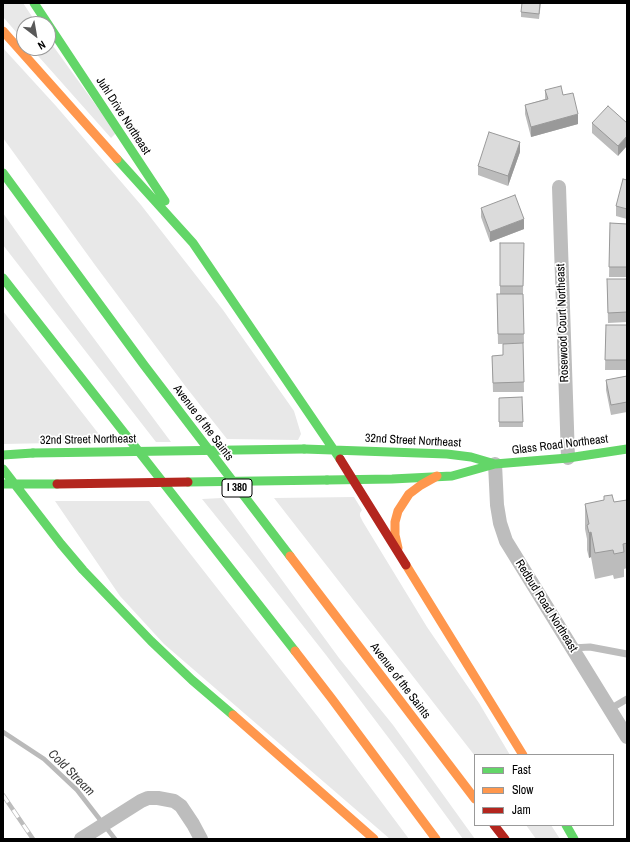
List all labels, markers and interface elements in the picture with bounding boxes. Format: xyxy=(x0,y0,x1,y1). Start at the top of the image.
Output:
north arrow xyxy=(16,16,56,56)
text: N xyxy=(35,38,48,53)
street label: Juhl Drive Northeast xyxy=(93,74,153,158)
street label: Rosewood Court Northeast xyxy=(554,263,572,383)
street label: Avenue of the Saints xyxy=(170,382,236,464)
street label: 32nd Street Northeast xyxy=(365,431,461,451)
street label: 32nd Street Northeast xyxy=(40,432,136,448)
street label: Glass Road Northeast xyxy=(511,432,609,458)
road number: I 380 xyxy=(222,479,252,497)
street label: Redbud Road Northeast xyxy=(512,557,580,655)
street label: Avenue of the Saints xyxy=(367,640,433,722)
water label: Cold Stream xyxy=(45,747,97,799)
legend xyxy=(474,754,614,826)
text: Fast xyxy=(512,762,531,778)
text: Slow xyxy=(512,782,533,798)
text: Jam xyxy=(512,802,531,818)

